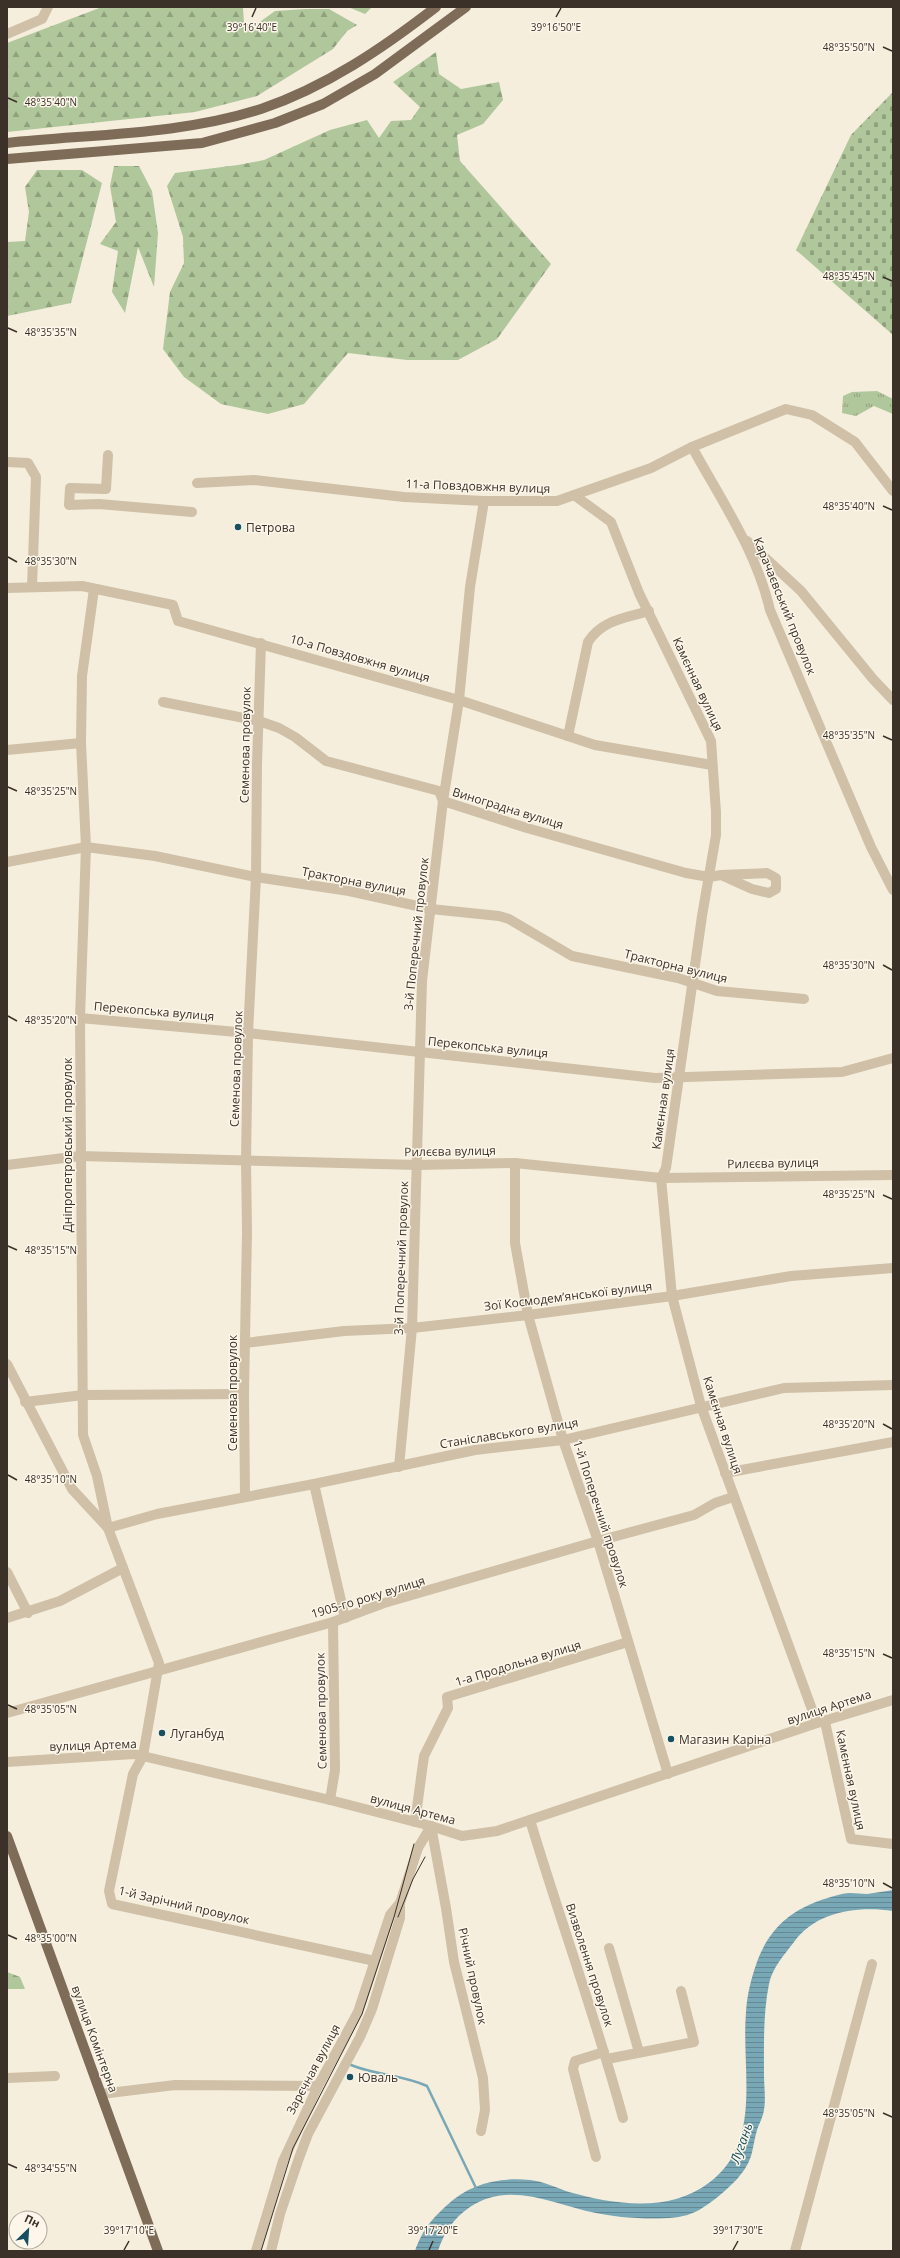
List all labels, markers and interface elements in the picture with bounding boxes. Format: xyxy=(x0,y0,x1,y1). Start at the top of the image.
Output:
text: 39°16'40"E xyxy=(227,20,277,34)
text: 39°16'50"E xyxy=(531,20,581,34)
text: 48°35'50"N xyxy=(823,40,875,54)
text: 48°35'40"N xyxy=(25,95,77,109)
text: 48°35'45"N xyxy=(823,269,875,283)
text: 48°35'35"N xyxy=(25,325,77,339)
street label: 11-а Повздовжня вулиця xyxy=(405,475,551,497)
text: 48°35'40"N xyxy=(823,499,875,513)
place label: Петрова xyxy=(246,519,295,536)
marker: Петрова xyxy=(233,522,243,532)
street label: Карачаєвський провулок xyxy=(750,535,821,678)
text: 48°35'30"N xyxy=(25,554,77,568)
street label: 10-а Повздовжня вулиця xyxy=(288,630,432,686)
street label: Камєнная вулиця xyxy=(669,634,727,734)
street label: Семенова провулок xyxy=(235,686,255,803)
text: 48°35'35"N xyxy=(823,728,875,742)
street label: Виноградна вулиця xyxy=(450,783,566,833)
text: 48°35'25"N xyxy=(25,784,77,798)
street label: 3-й Поперечний провулок xyxy=(399,856,433,1012)
street label: Тракторна вулиця xyxy=(300,863,408,899)
street label: Тракторна вулиця xyxy=(623,945,729,987)
text: 48°35'30"N xyxy=(823,958,875,972)
street label: Перекопська вулиця xyxy=(93,997,215,1025)
street label: Семенова провулок xyxy=(225,1010,247,1128)
text: 48°35'20"N xyxy=(25,1013,77,1027)
street label: Перекопська вулиця xyxy=(427,1032,549,1062)
street label: Камєнная вулиця xyxy=(647,1047,679,1151)
street label: Дніпропетровський провулок xyxy=(59,1057,76,1232)
street label: Рилєєва вулиця xyxy=(404,1142,496,1160)
street label: Рилєєва вулиця xyxy=(727,1154,819,1172)
street label: 3-й Поперечний провулок xyxy=(390,1180,412,1335)
text: 48°35'25"N xyxy=(823,1187,875,1201)
text: 48°35'15"N xyxy=(25,1243,77,1257)
street label: Зої Космодем’янської вулиця xyxy=(483,1277,653,1315)
street label: Семенова провулок xyxy=(224,1334,241,1451)
street label: Камєнная вулиця xyxy=(699,1374,747,1476)
street label: Станіславського вулиця xyxy=(439,1414,579,1452)
text: 48°35'20"N xyxy=(823,1417,875,1431)
street label: 1-й Поперечний провулок xyxy=(569,1438,633,1591)
text: 48°35'10"N xyxy=(25,1472,77,1486)
street label: 1905-го року вулиця xyxy=(309,1572,427,1622)
street label: 1-а Продольна вулиця xyxy=(453,1636,583,1690)
text: 48°35'15"N xyxy=(823,1646,875,1660)
street label: Семенова провулок xyxy=(311,1652,331,1769)
street label: вулиця Артема xyxy=(785,1685,873,1729)
text: 48°35'05"N xyxy=(25,1702,77,1716)
place label: Луганбуд xyxy=(170,1725,224,1742)
marker: Луганбуд xyxy=(157,1728,167,1738)
street label: Камєнная вулиця xyxy=(832,1728,870,1832)
place label: Магазин Каріна xyxy=(679,1731,771,1748)
marker: Магазин Каріна xyxy=(666,1734,676,1744)
street label: вулиця Артема xyxy=(49,1735,137,1755)
street label: вулиця Артема xyxy=(369,1789,457,1829)
text: 48°35'10"N xyxy=(823,1876,875,1890)
street label: 1-й Зарічний провулок xyxy=(117,1882,252,1929)
street label: Визволення провулок xyxy=(562,1901,618,2030)
street label: Річний провулок xyxy=(454,1926,492,2027)
text: 48°35'00"N xyxy=(25,1931,77,1945)
street label: вулиця Комінтерна xyxy=(68,1983,122,2095)
street label: Зарєчная вулиця xyxy=(282,2021,344,2117)
place label: Юваль xyxy=(358,2069,398,2086)
marker: Юваль xyxy=(345,2072,355,2082)
text: 48°35'05"N xyxy=(823,2106,875,2120)
water label: Лугань xyxy=(725,2120,757,2167)
text: 48°34'55"N xyxy=(25,2161,77,2175)
north arrow xyxy=(8,2210,48,2250)
text: Пн xyxy=(22,2210,43,2231)
text: 39°17'10"E xyxy=(104,2223,154,2237)
text: 39°17'20"E xyxy=(408,2223,458,2237)
text: 39°17'30"E xyxy=(713,2223,763,2237)

